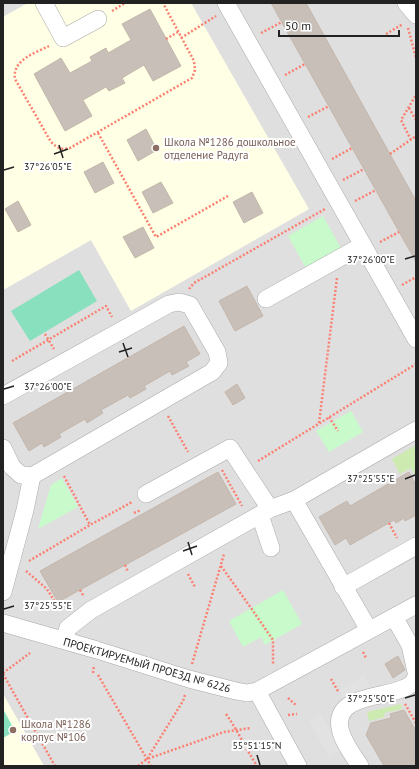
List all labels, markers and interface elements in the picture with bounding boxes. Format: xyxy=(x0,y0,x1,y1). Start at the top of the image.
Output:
scale bar xyxy=(279,12,399,38)
text: 50 m xyxy=(285,18,311,33)
place label: Школа №1286 дошкольное отделение Радуга xyxy=(164,135,296,162)
marker: Школа №1286 дошкольное отделение Радуга xyxy=(151,143,161,153)
text: 37°26'05"E xyxy=(24,160,72,173)
text: 37°26'00"E xyxy=(347,253,395,266)
text: 37°26'00"E xyxy=(24,380,72,393)
text: 37°25'55"E xyxy=(347,472,395,485)
text: 37°25'55"E xyxy=(24,599,72,612)
street label: ПРОЕКТИРУЕМЫЙ ПРОЕЗД № 6226 xyxy=(62,634,232,696)
text: 37°25'50"E xyxy=(347,692,395,705)
place label: Школа №1286 корпус №106 xyxy=(21,717,91,744)
marker: Школа №1286 корпус №106 xyxy=(8,725,18,735)
text: 55°51'15"N xyxy=(232,739,282,752)

